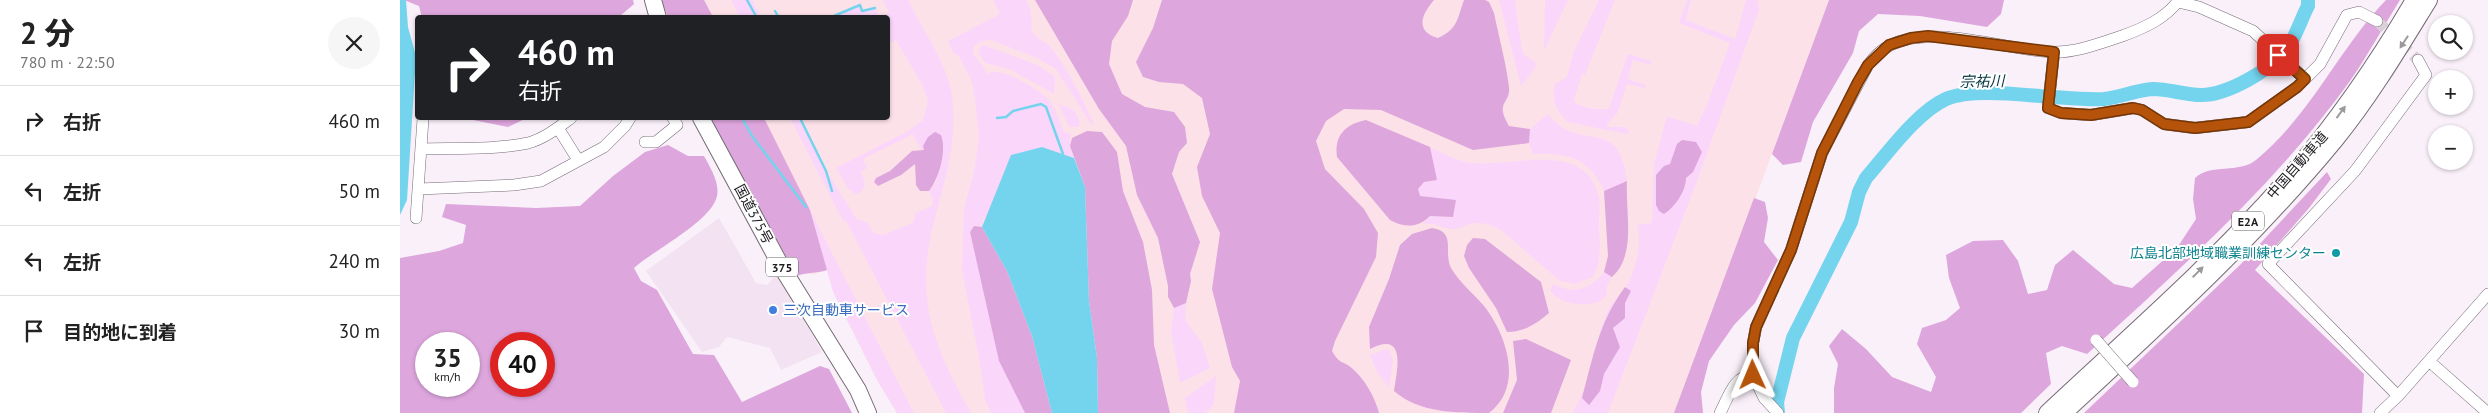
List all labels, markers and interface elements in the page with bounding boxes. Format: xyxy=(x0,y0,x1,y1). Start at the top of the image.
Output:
text: 2 分 xyxy=(20,13,75,52)
map controls xyxy=(2428,15,2473,170)
button: search xyxy=(2428,15,2473,60)
button: close xyxy=(328,17,380,69)
text: 460 m xyxy=(518,29,615,75)
pin xyxy=(2257,34,2299,76)
icon: right xyxy=(435,35,500,100)
one-way arrow xyxy=(2399,35,2408,48)
icon: arrive xyxy=(2264,41,2292,69)
text: 780 m · 22:50 xyxy=(20,52,115,72)
button: + xyxy=(2428,70,2473,115)
water label: 宗祐川 xyxy=(1959,71,2007,91)
text: 右折 xyxy=(518,77,562,105)
one-way arrow xyxy=(2336,105,2346,119)
icon: right xyxy=(20,107,48,135)
text: 460 m xyxy=(328,109,380,133)
text: 右折 xyxy=(63,110,101,134)
button: − xyxy=(2428,125,2473,170)
street label: 中国自動車道 xyxy=(2263,127,2331,203)
icon: left xyxy=(20,177,48,205)
text: 50 m xyxy=(339,179,380,203)
text: 左折 xyxy=(63,180,101,204)
street label: 国道375号 xyxy=(731,181,777,247)
road number: E2A xyxy=(2232,212,2264,230)
place label: 広島北部地域職業訓練センター xyxy=(2130,244,2326,262)
icon: left xyxy=(20,247,48,275)
marker: 広島北部地域職業訓練センター xyxy=(2330,247,2342,259)
text: 240 m xyxy=(328,249,380,273)
text: 左折 xyxy=(63,250,101,274)
road number: 375 xyxy=(766,258,798,276)
one-way arrow xyxy=(2191,266,2203,278)
place label: 三次自動車サービス xyxy=(783,301,909,319)
marker: 三次自動車サービス xyxy=(767,304,779,316)
icon: arrive xyxy=(20,317,48,345)
text: 30 m xyxy=(339,319,380,343)
text: 目的地に到着 xyxy=(63,320,177,344)
speed limit sign: 40 xyxy=(490,332,555,397)
text: 35 xyxy=(433,342,462,374)
position arrow xyxy=(1726,348,1778,400)
text: km/h xyxy=(434,369,461,384)

